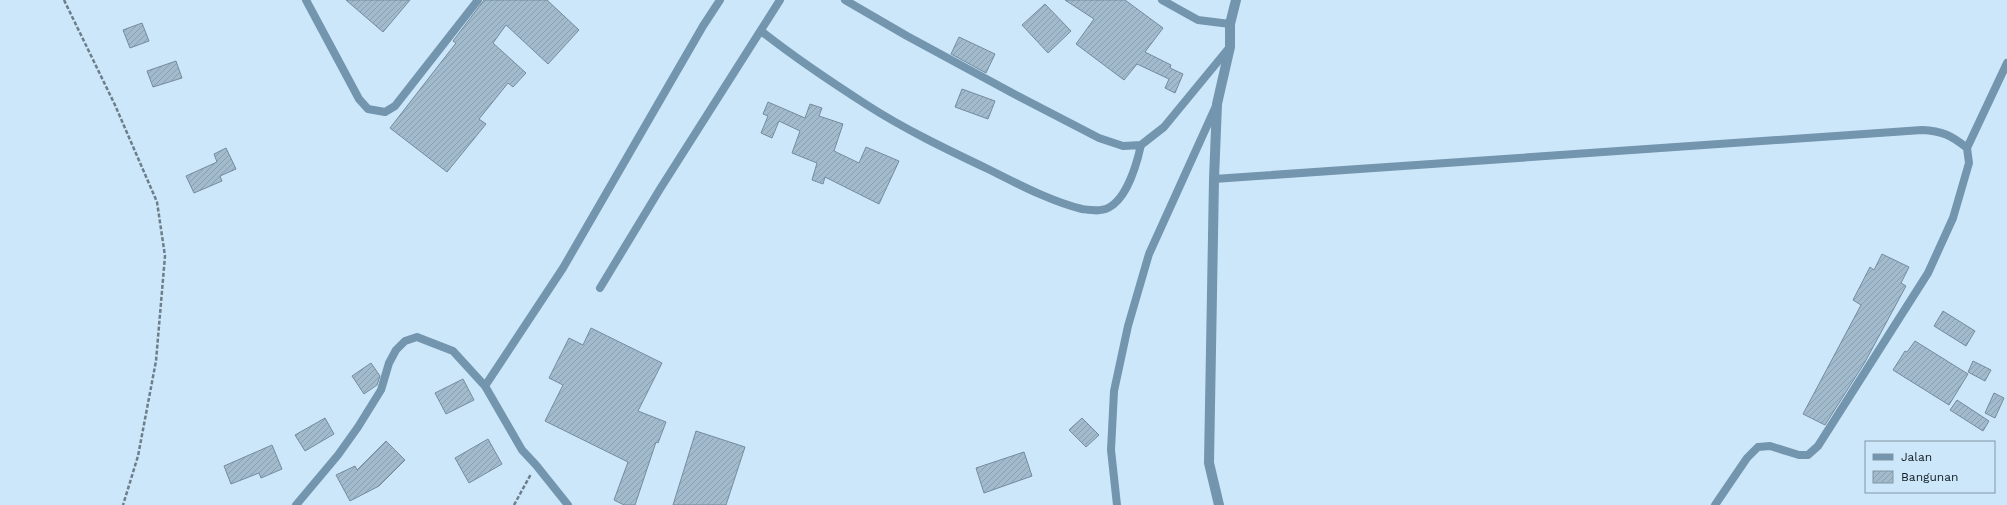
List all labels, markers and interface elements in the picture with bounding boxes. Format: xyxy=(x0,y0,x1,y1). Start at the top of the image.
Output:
legend xyxy=(1865,441,1995,493)
text: Jalan xyxy=(1901,450,1932,464)
text: Bangunan xyxy=(1901,470,1959,484)

